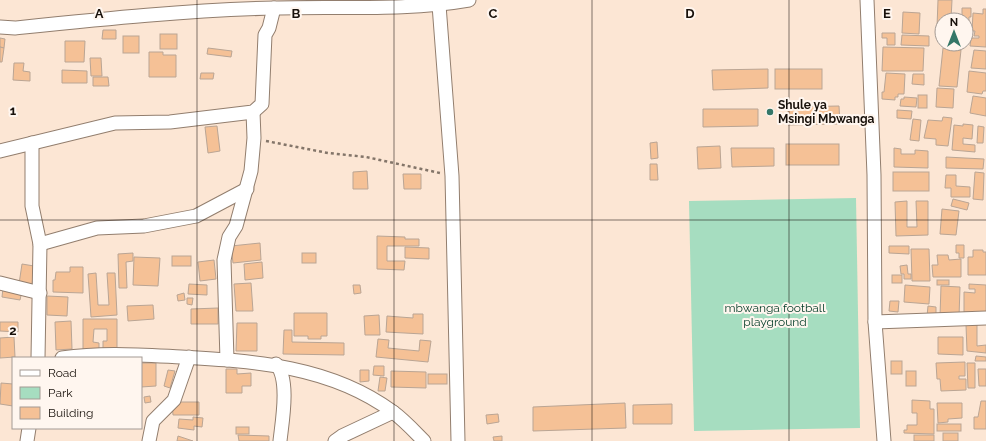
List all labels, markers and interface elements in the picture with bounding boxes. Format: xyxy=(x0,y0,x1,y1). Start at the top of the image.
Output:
text: A xyxy=(95,6,104,21)
text: B xyxy=(292,6,301,21)
text: C xyxy=(489,6,498,21)
text: D xyxy=(685,6,695,21)
text: E xyxy=(883,6,891,21)
north arrow xyxy=(934,12,974,52)
text: N xyxy=(950,16,958,29)
place label: Shule ya Msingi Mbwanga xyxy=(778,98,875,126)
text: 1 xyxy=(10,103,17,118)
marker: Shule ya Msingi Mbwanga xyxy=(765,107,775,117)
park label: mbwanga football playground xyxy=(725,301,826,329)
text: 2 xyxy=(9,323,17,338)
legend xyxy=(12,357,142,429)
text: Road xyxy=(48,366,77,380)
text: Park xyxy=(48,386,73,400)
text: Building xyxy=(48,406,94,420)

